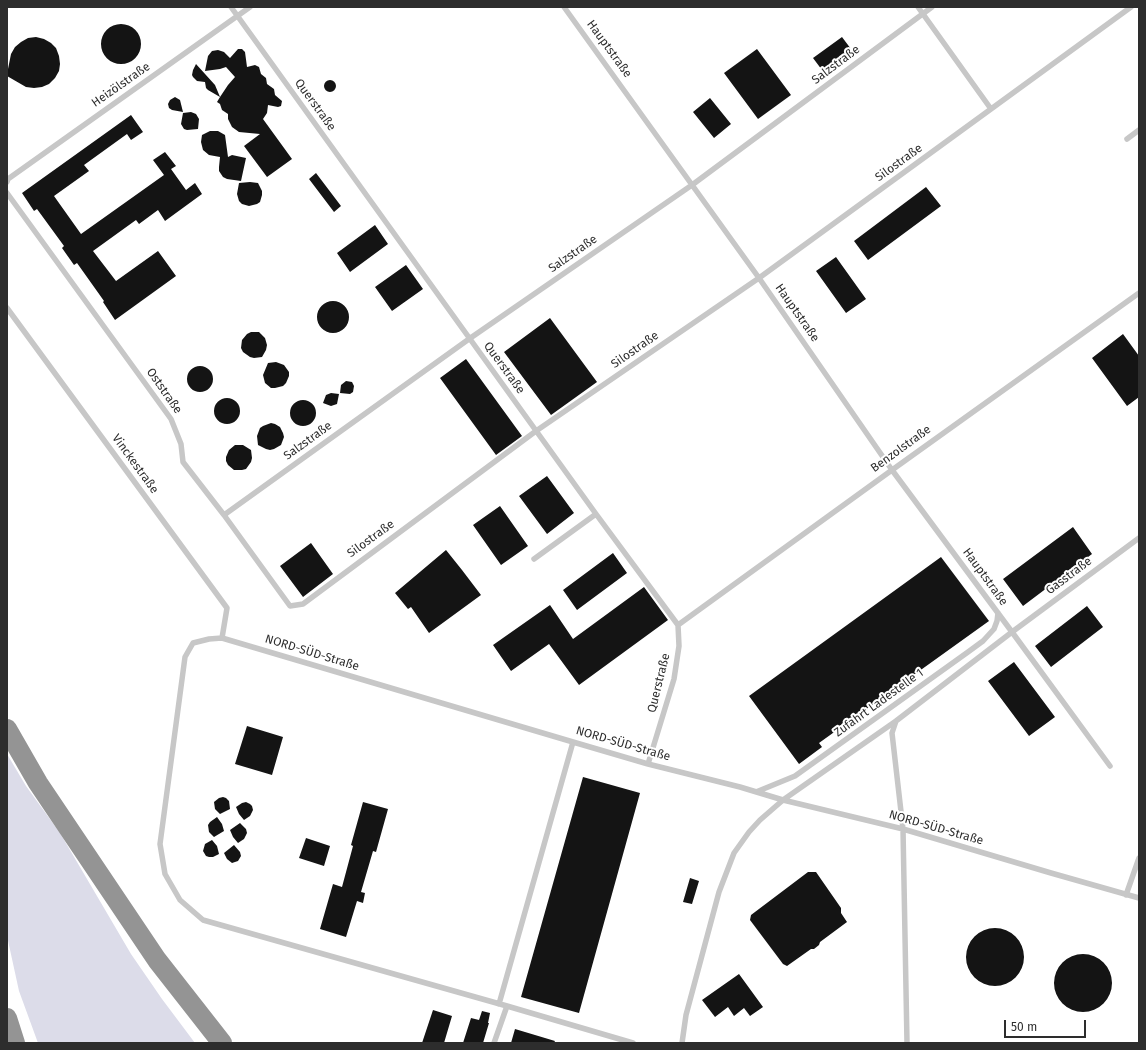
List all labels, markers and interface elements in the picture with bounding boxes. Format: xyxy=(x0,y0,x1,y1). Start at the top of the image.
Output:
street label: Hauptstraße xyxy=(583,17,635,81)
street label: Salzstraße xyxy=(809,42,863,88)
street label: Heizölstraße xyxy=(89,60,153,110)
street label: Querstraße xyxy=(291,76,339,134)
street label: Silostraße xyxy=(873,141,925,185)
street label: Salzstraße xyxy=(546,232,600,276)
street label: Hauptstraße xyxy=(772,281,822,345)
street label: Silostraße xyxy=(608,328,662,372)
street label: Querstraße xyxy=(480,339,528,397)
street label: Oststraße xyxy=(143,365,185,417)
street label: Salzstraße xyxy=(281,419,335,463)
street label: Benzolstraße xyxy=(868,422,934,476)
street label: Vinckestraße xyxy=(109,432,161,496)
street label: Silostraße xyxy=(345,517,397,561)
street label: Hauptstraße xyxy=(959,545,1011,609)
street label: Gasstraße xyxy=(1043,554,1095,598)
street label: NORD-SÜD-Straße xyxy=(263,632,361,674)
street label: Querstraße xyxy=(645,652,673,714)
street label: Zufahrt Ladestelle 1 xyxy=(832,666,926,740)
street label: NORD-SÜD-Straße xyxy=(574,724,672,764)
street label: NORD-SÜD-Straße xyxy=(887,808,985,848)
scale bar xyxy=(1006,1012,1088,1038)
text: 50 m xyxy=(1011,1020,1037,1034)

